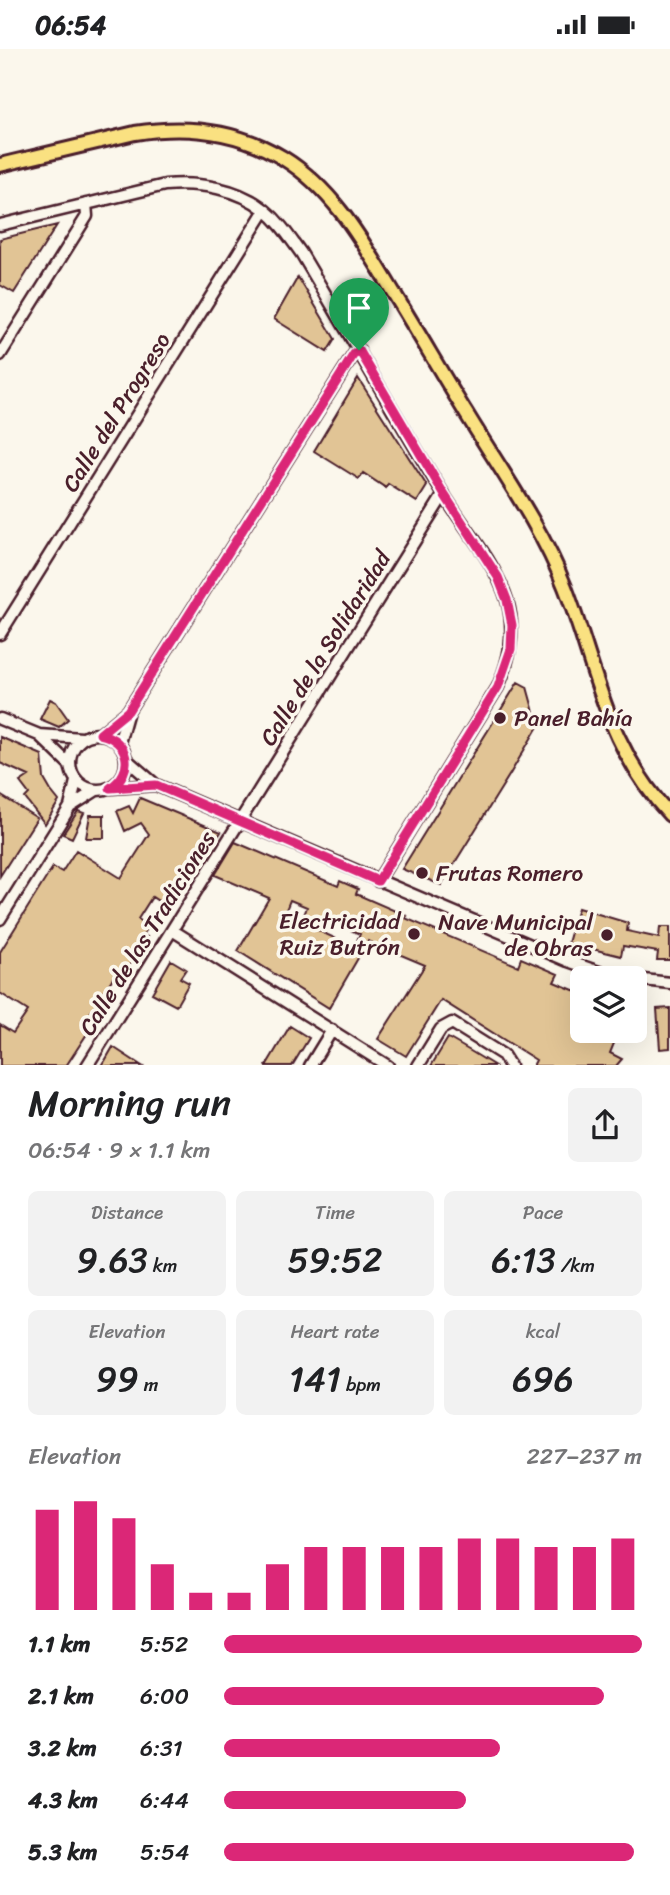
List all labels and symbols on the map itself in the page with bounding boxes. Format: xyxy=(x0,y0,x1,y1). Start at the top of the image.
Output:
pin xyxy=(329,278,389,350)
street label: Calle del Progreso xyxy=(51,324,182,500)
street label: Calle de la Solidaridad xyxy=(249,541,403,754)
place label: Panel Bahía xyxy=(514,698,633,739)
marker: Panel Bahía xyxy=(492,710,508,726)
street label: Calle de las Tradiciones xyxy=(68,822,227,1044)
place label: Frutas Romero xyxy=(436,853,584,894)
marker: Frutas Romero xyxy=(414,865,430,881)
place label: Electricidad Ruiz Butrón xyxy=(279,901,402,968)
place label: Nave Municipal de Obras xyxy=(438,902,593,969)
marker: Electricidad Ruiz Butrón xyxy=(406,926,422,942)
marker: Nave Municipal de Obras xyxy=(599,927,615,943)

